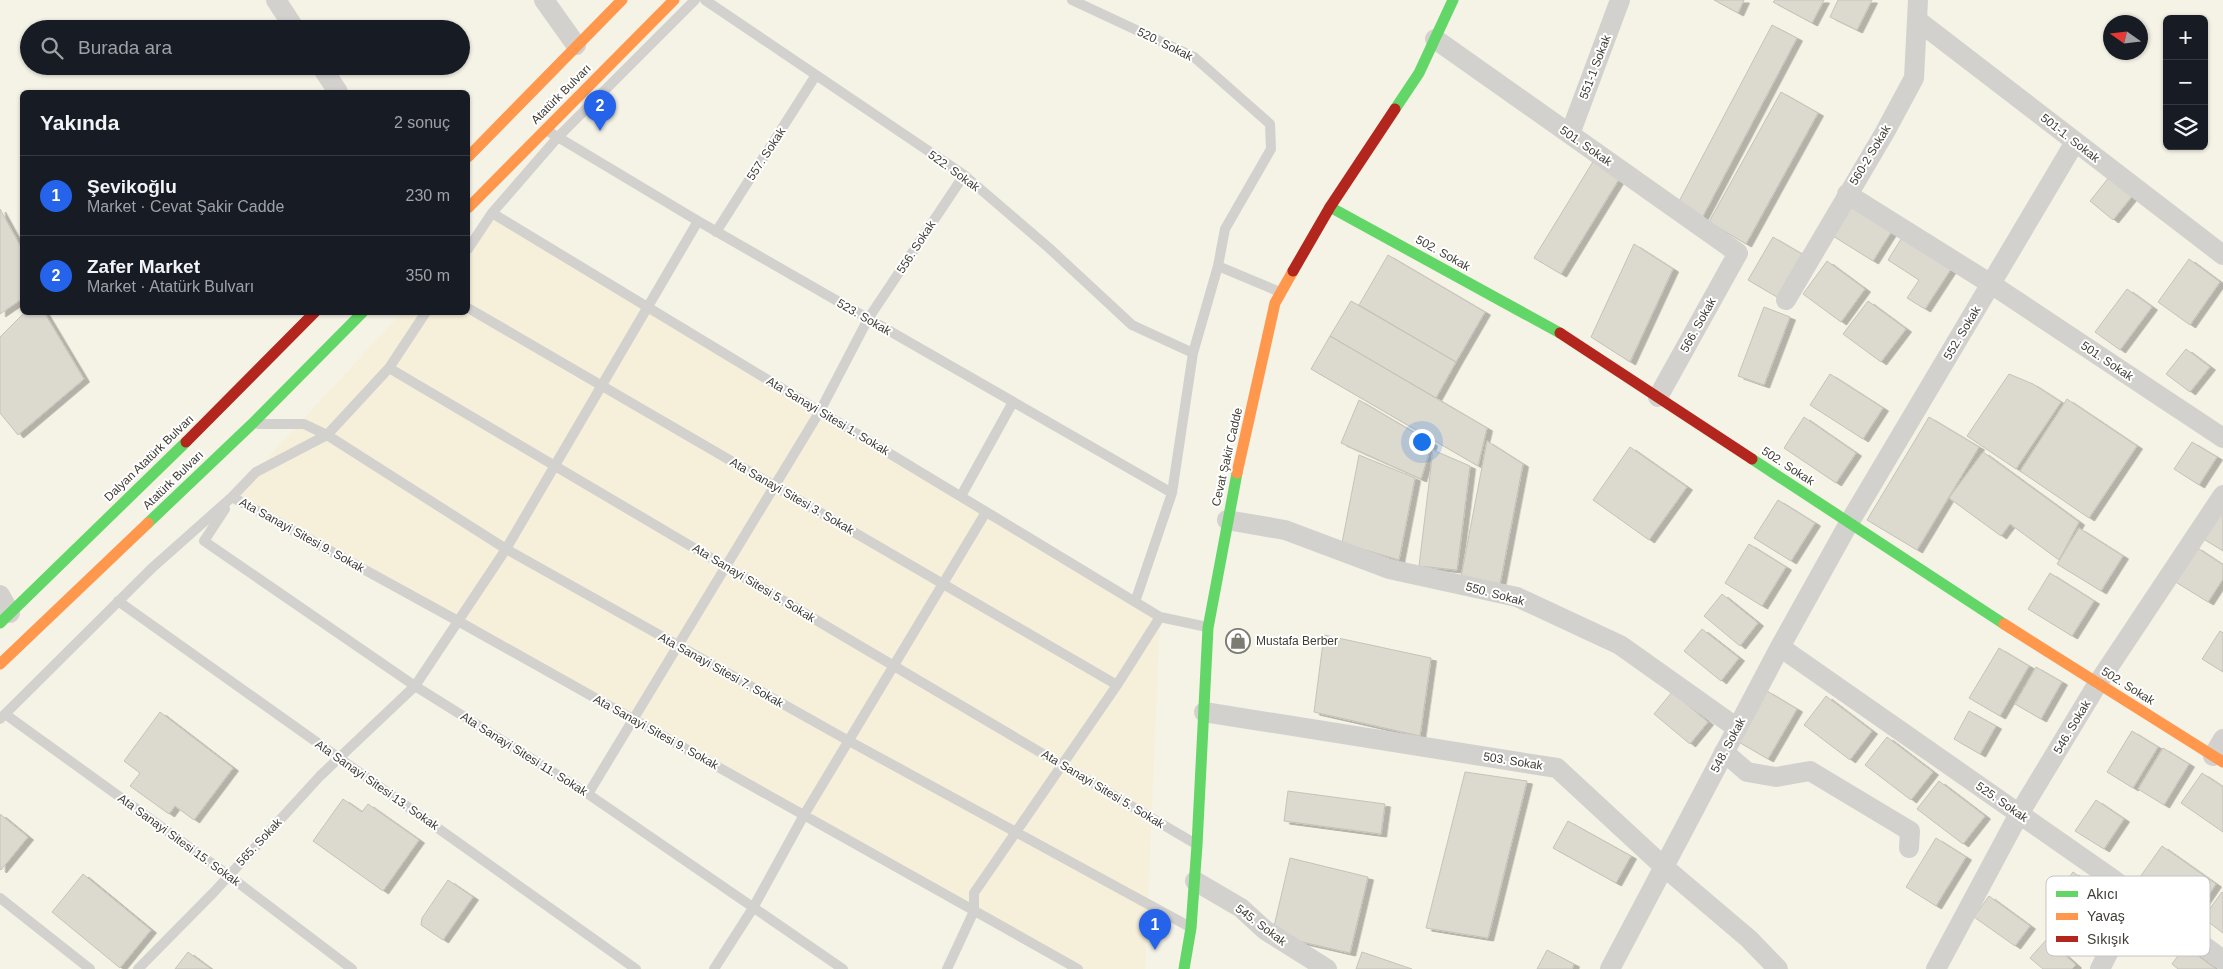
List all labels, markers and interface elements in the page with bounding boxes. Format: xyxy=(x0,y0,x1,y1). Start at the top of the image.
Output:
north arrow xyxy=(2103,15,2148,60)
map controls xyxy=(2163,15,2208,150)
button: + xyxy=(2163,15,2208,60)
search box xyxy=(20,20,470,75)
street label: 520. Sokak xyxy=(1135,25,1196,64)
street label: 551-1 Sokak xyxy=(1576,32,1614,101)
icon: search xyxy=(38,34,66,62)
text: Burada ara xyxy=(78,37,172,58)
button: − xyxy=(2163,60,2208,105)
street label: Atatürk Bulvarı xyxy=(528,61,594,127)
pin: 2 xyxy=(584,90,616,131)
button: layers xyxy=(2163,105,2208,150)
text: Yakında xyxy=(40,111,119,134)
street label: 501-1. Sokak xyxy=(2038,111,2103,166)
text: 2 sonuç xyxy=(394,114,450,131)
street label: 560-2 Sokak xyxy=(1847,122,1894,187)
street label: 501. Sokak xyxy=(1557,123,1615,170)
street label: 557. Sokak xyxy=(744,124,789,183)
street label: 522. Sokak xyxy=(926,148,983,195)
text: Şevikoğlu xyxy=(87,176,177,197)
text: 1 xyxy=(52,187,60,204)
text: 230 m xyxy=(406,187,450,204)
text: Market · Cevat Şakir Cadde xyxy=(87,198,284,215)
street label: 556. Sokak xyxy=(894,217,939,276)
street label: 502. Sokak xyxy=(1413,232,1474,274)
text: Zafer Market xyxy=(87,256,200,277)
text: 2 xyxy=(52,267,60,284)
text: 350 m xyxy=(406,267,450,284)
text: Market · Atatürk Bulvarı xyxy=(87,278,254,295)
street label: 566. Sokak xyxy=(1677,294,1719,355)
street label: 523. Sokak xyxy=(834,296,894,339)
street label: 552. Sokak xyxy=(1941,303,1984,362)
street label: 501. Sokak xyxy=(2078,338,2137,384)
street label: Ata Sanayi Sitesi 1. Sokak xyxy=(764,374,893,459)
street label: Cevat Şakir Cadde xyxy=(1209,406,1245,508)
street label: Dalyan Atatürk Bulvarı xyxy=(101,411,197,505)
your location xyxy=(1409,429,1435,455)
street label: 502. Sokak xyxy=(1759,444,1818,489)
street label: Atatürk Bulvarı xyxy=(140,447,206,513)
street label: Ata Sanayi Sitesi 3. Sokak xyxy=(728,455,857,538)
street label: Ata Sanayi Sitesi 9. Sokak xyxy=(237,495,368,576)
street label: Ata Sanayi Sitesi 5. Sokak xyxy=(690,541,819,626)
street label: 550. Sokak xyxy=(1464,579,1527,609)
shop icon: Mustafa Berber xyxy=(1225,628,1251,654)
street label: Ata Sanayi Sitesi 7. Sokak xyxy=(656,630,787,711)
place label: Mustafa Berber xyxy=(1256,634,1338,648)
street label: 502. Sokak xyxy=(2099,664,2158,708)
street label: Ata Sanayi Sitesi 9. Sokak xyxy=(591,692,722,773)
street label: 546. Sokak xyxy=(2051,697,2094,756)
street label: Ata Sanayi Sitesi 11. Sokak xyxy=(458,709,591,799)
street label: 548. Sokak xyxy=(1708,714,1749,775)
street label: Ata Sanayi Sitesi 13. Sokak xyxy=(313,737,442,834)
street label: Ata Sanayi Sitesi 5. Sokak xyxy=(1039,747,1168,832)
street label: 503. Sokak xyxy=(1482,749,1545,773)
street label: 525. Sokak xyxy=(1973,779,2031,826)
street label: Ata Sanayi Sitesi 15. Sokak xyxy=(115,791,244,890)
street label: 565. Sokak xyxy=(233,815,285,869)
legend xyxy=(2046,876,2210,956)
text: Akıcı xyxy=(2087,886,2118,902)
street label: 545. Sokak xyxy=(1233,901,1290,949)
text: Yavaş xyxy=(2087,908,2125,924)
pin: 1 xyxy=(1139,909,1171,950)
text: Sıkışık xyxy=(2087,931,2130,947)

